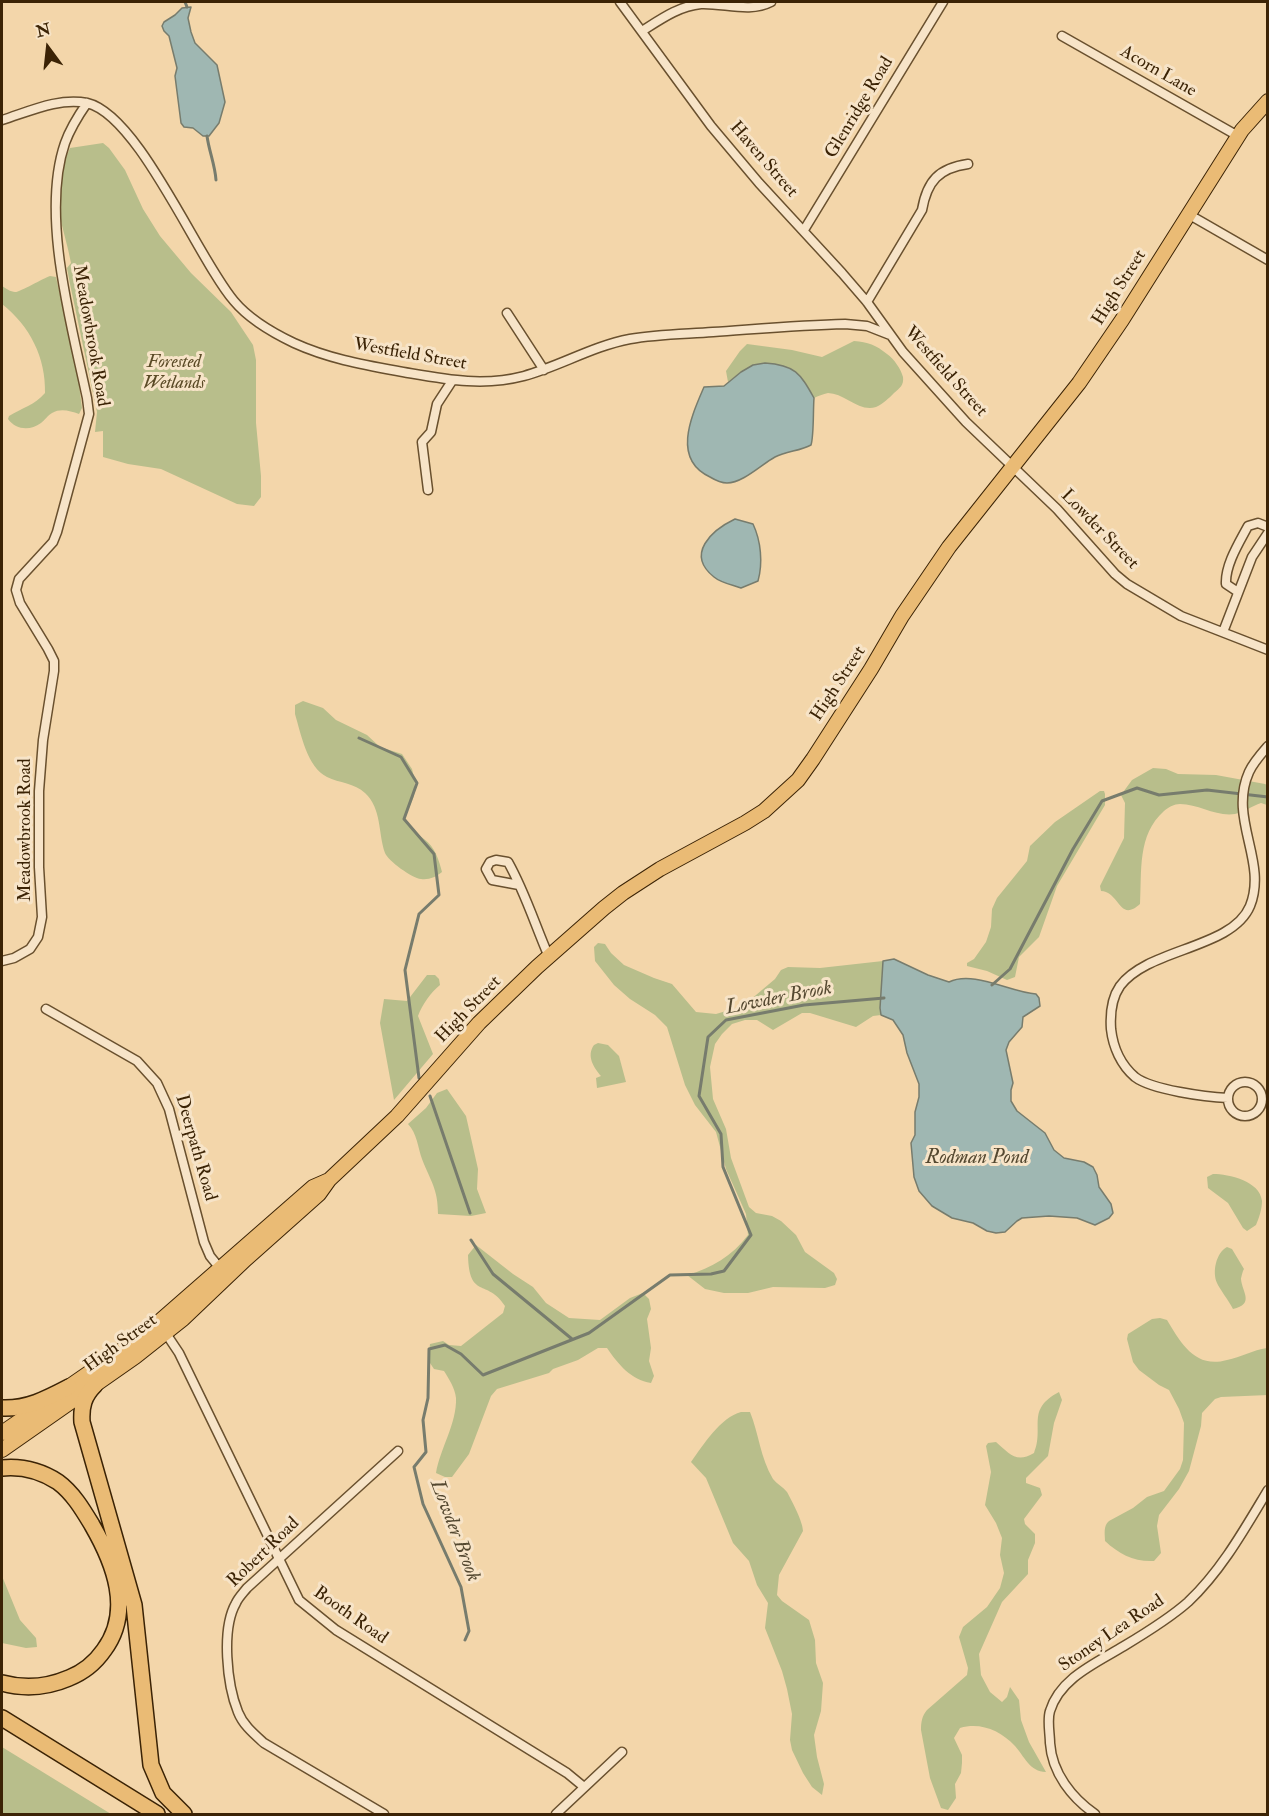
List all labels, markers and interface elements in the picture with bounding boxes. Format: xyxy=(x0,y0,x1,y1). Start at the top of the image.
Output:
north arrow xyxy=(18,18,78,78)
text: N xyxy=(34,19,53,42)
street label: Acorn Lane xyxy=(1116,42,1200,102)
street label: Glenridge Road xyxy=(821,53,899,163)
street label: Haven Street xyxy=(724,118,802,202)
street label: High Street xyxy=(1088,246,1152,330)
street label: Meadowbrook Road xyxy=(67,264,113,408)
street label: Westfield Street xyxy=(899,322,991,422)
street label: Westfield Street xyxy=(352,334,468,376)
park label: Forested Wetlands xyxy=(143,352,205,394)
street label: Lowder Street xyxy=(1056,486,1142,574)
street label: High Street xyxy=(807,642,871,726)
street label: Meadowbrook Road xyxy=(15,758,37,902)
street label: High Street xyxy=(432,972,506,1048)
water label: Lowder Brook xyxy=(724,977,834,1021)
street label: Deerpath Road xyxy=(170,1092,220,1204)
water label: Rodman Pond xyxy=(925,1147,1029,1171)
street label: High Street xyxy=(80,1310,162,1378)
water label: Lowder Brook xyxy=(424,1477,484,1585)
street label: Robert Road xyxy=(224,1513,304,1593)
street label: Booth Road xyxy=(309,1583,391,1649)
street label: Stoney Lea Road xyxy=(1055,1591,1169,1677)

